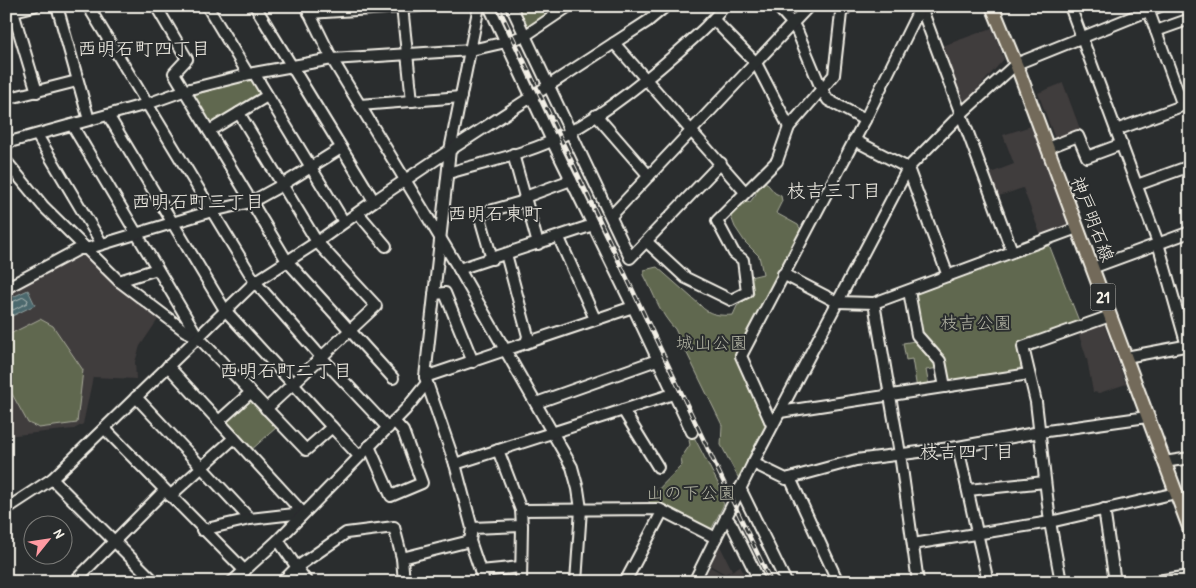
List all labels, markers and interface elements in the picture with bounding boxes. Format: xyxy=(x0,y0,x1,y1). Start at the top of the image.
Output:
district label: 西明石町四丁目 xyxy=(77,35,211,61)
street label: 神戸明石線 xyxy=(1065,173,1121,265)
district label: 枝吉三丁目 xyxy=(786,177,882,203)
district label: 西明石町三丁目 xyxy=(131,188,265,214)
district label: 西明石東町 xyxy=(447,200,543,226)
road number: 21 xyxy=(1090,284,1116,310)
park label: 枝吉公園 xyxy=(940,310,1012,335)
park label: 城山公園 xyxy=(676,330,748,355)
district label: 西明石町二丁目 xyxy=(219,357,353,383)
district label: 枝吉四丁目 xyxy=(919,438,1015,464)
park label: 山の下公園 xyxy=(646,480,736,505)
north arrow xyxy=(22,516,72,566)
text: N xyxy=(50,525,70,542)

